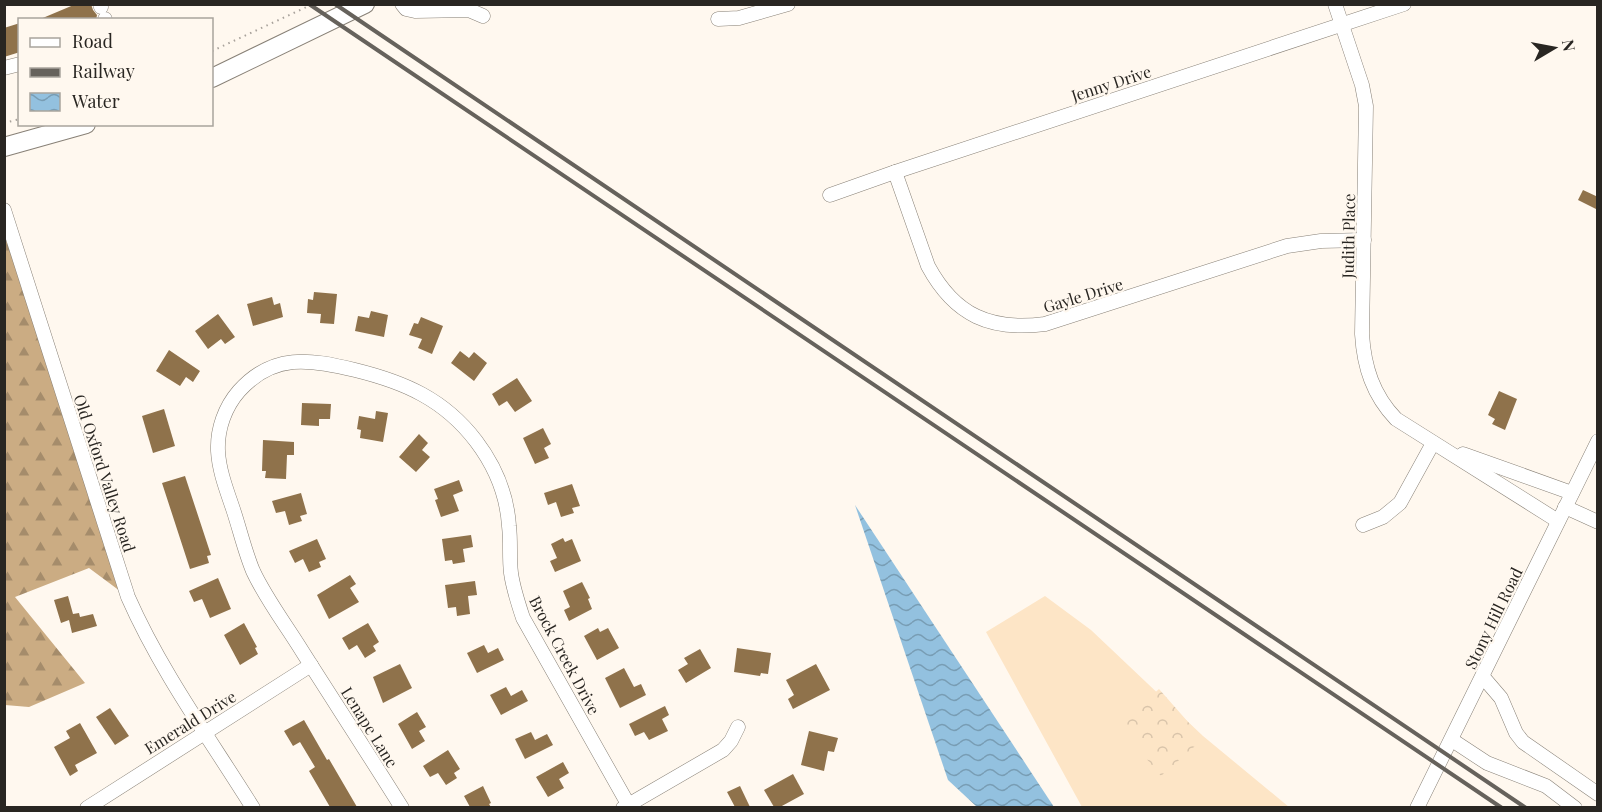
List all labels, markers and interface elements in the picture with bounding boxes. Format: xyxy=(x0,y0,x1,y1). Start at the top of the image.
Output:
legend xyxy=(18,18,213,126)
north arrow xyxy=(1524,18,1584,78)
text: Road xyxy=(72,29,113,53)
text: N xyxy=(1558,38,1581,53)
text: Railway xyxy=(72,59,135,83)
street label: Jenny Drive xyxy=(1067,60,1154,106)
text: Water xyxy=(71,89,120,113)
street label: Judith Place xyxy=(1337,193,1359,280)
street label: Gayle Drive xyxy=(1041,273,1125,317)
street label: Old Oxford Valley Road xyxy=(70,391,140,555)
street label: Stony Hill Road xyxy=(1459,564,1527,672)
street label: Brock Creek Drive xyxy=(525,592,605,718)
street label: Lenape Lane xyxy=(337,683,403,771)
street label: Emerald Drive xyxy=(140,686,240,758)

